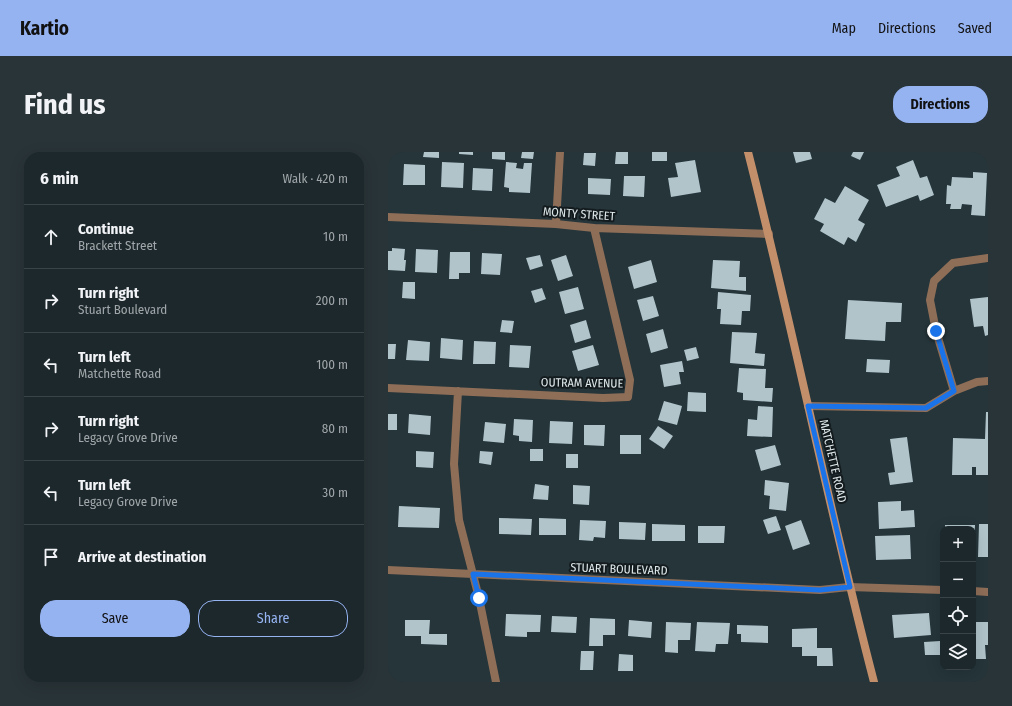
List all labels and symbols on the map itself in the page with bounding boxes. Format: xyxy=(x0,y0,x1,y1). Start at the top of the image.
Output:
street label: MONTY STREET xyxy=(543,204,616,224)
route end xyxy=(927,322,945,340)
street label: OUTRAM AVENUE xyxy=(541,375,624,391)
street label: MATCHETTE ROAD xyxy=(817,418,849,504)
street label: STUART BOULEVARD xyxy=(570,560,668,578)
route start xyxy=(470,589,488,607)

